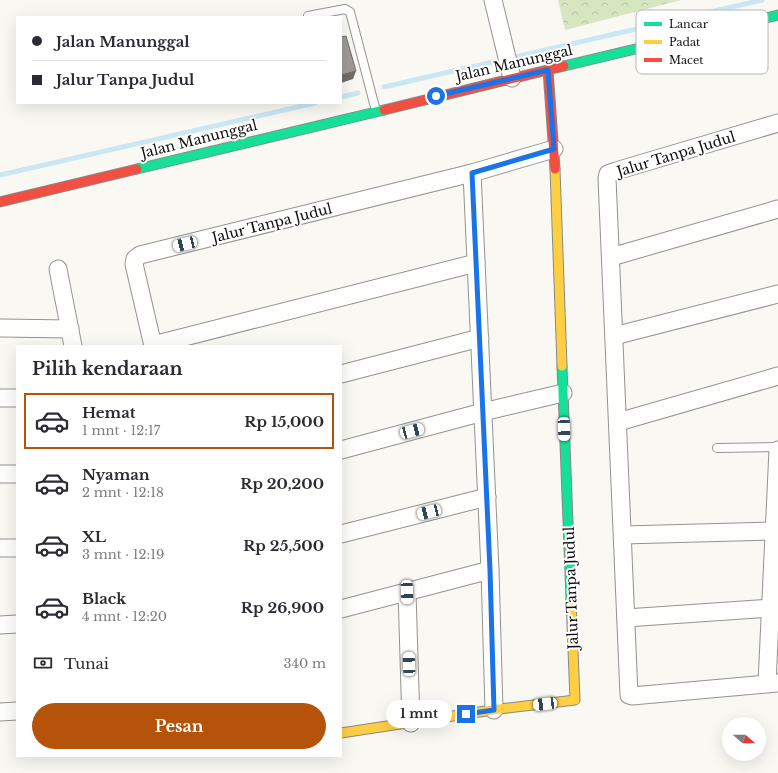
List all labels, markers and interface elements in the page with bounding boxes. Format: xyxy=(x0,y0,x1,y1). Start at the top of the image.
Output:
legend xyxy=(636,10,768,74)
text: Lancar xyxy=(669,17,709,31)
text: Jalan Manunggal xyxy=(56,32,190,51)
text: Padat xyxy=(669,35,701,49)
street label: Jalan Manunggal xyxy=(452,41,575,86)
text: Macet xyxy=(669,53,704,67)
text: Jalur Tanpa Judul xyxy=(56,70,194,89)
route start xyxy=(427,87,445,105)
street label: Jalan Manunggal xyxy=(137,116,260,163)
street label: Jalur Tanpa Judul xyxy=(613,127,738,181)
street label: Jalur Tanpa Judul xyxy=(208,199,334,247)
car xyxy=(172,235,198,253)
text: Pilih kendaraan xyxy=(32,358,183,380)
icon: car xyxy=(34,403,70,439)
text: Hemat xyxy=(82,403,136,422)
text: Rp 15,000 xyxy=(244,412,324,431)
car xyxy=(558,417,570,441)
text: 1 mnt · 12:17 xyxy=(82,422,160,439)
car xyxy=(399,422,425,440)
icon: car xyxy=(34,465,70,501)
text: Nyaman xyxy=(82,465,150,484)
text: Rp 20,200 xyxy=(240,474,324,493)
text: 2 mnt · 12:18 xyxy=(82,484,164,501)
car xyxy=(416,503,442,521)
street label: Jalur Tanpa Judul xyxy=(560,526,582,652)
icon: car xyxy=(34,527,70,563)
text: XL xyxy=(82,527,106,546)
text: Rp 25,500 xyxy=(243,536,324,555)
text: 3 mnt · 12:19 xyxy=(82,546,164,563)
car xyxy=(401,580,413,604)
icon: car xyxy=(34,589,70,625)
text: Black xyxy=(82,589,126,608)
text: Rp 26,900 xyxy=(241,598,324,617)
text: 4 mnt · 12:20 xyxy=(82,608,167,625)
icon: cash xyxy=(32,652,54,674)
car xyxy=(403,652,415,676)
text: Tunai xyxy=(64,654,109,673)
text: 340 m xyxy=(283,655,326,672)
car xyxy=(532,697,558,711)
callout: 1 mnt xyxy=(386,700,452,728)
button: Pesan xyxy=(32,703,326,749)
text: 1 mnt xyxy=(400,705,438,722)
route end xyxy=(457,705,475,723)
north arrow xyxy=(722,717,766,761)
map controls xyxy=(722,717,766,761)

